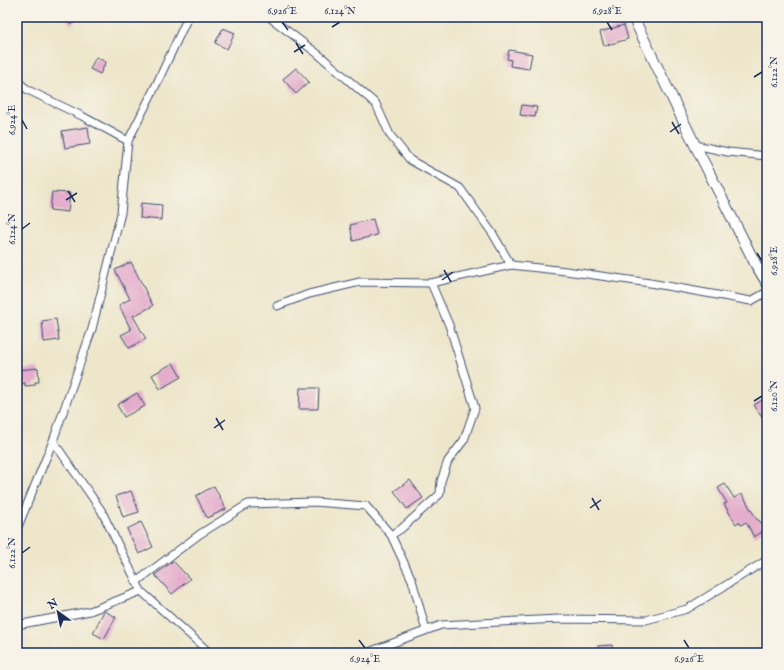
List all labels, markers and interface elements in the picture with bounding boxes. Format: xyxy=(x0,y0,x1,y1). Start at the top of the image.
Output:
text: 6.926°E xyxy=(267,5,297,18)
text: 6.124°N xyxy=(324,5,356,18)
text: 6.928°E xyxy=(592,5,622,18)
text: 6.122°N xyxy=(768,56,781,88)
text: 6.924°E xyxy=(6,105,19,135)
text: 6.124°N xyxy=(6,213,19,245)
text: 6.928°E xyxy=(768,246,781,276)
text: 6.120°N xyxy=(768,380,781,412)
text: 6.122°N xyxy=(6,537,19,569)
north arrow xyxy=(38,592,78,632)
text: N xyxy=(44,596,61,613)
text: 6.924°E xyxy=(350,653,380,666)
text: 6.926°E xyxy=(674,653,704,666)

